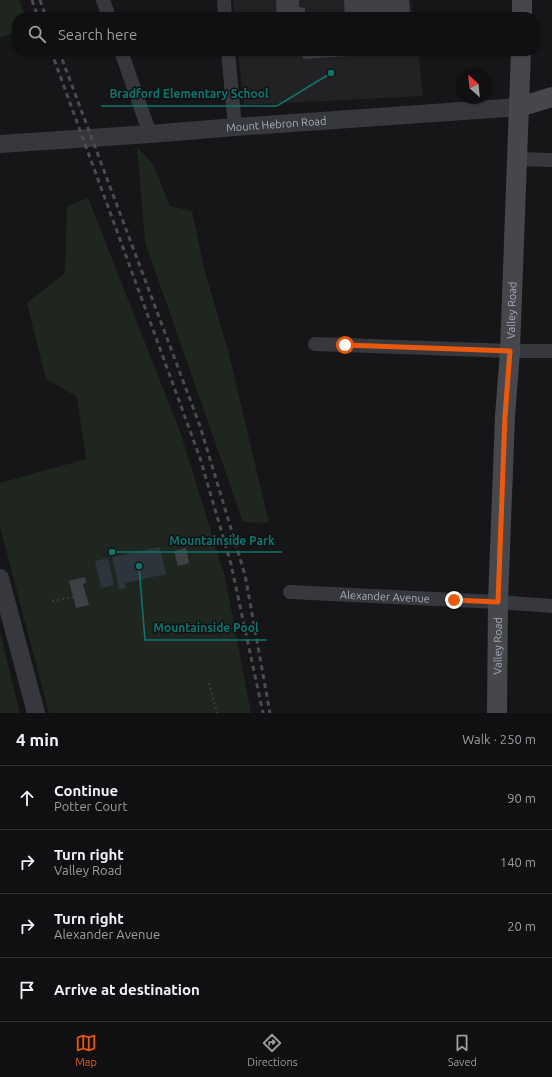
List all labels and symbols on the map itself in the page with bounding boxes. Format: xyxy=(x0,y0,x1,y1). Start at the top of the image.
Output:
north arrow xyxy=(456,68,492,104)
callout: Bradford Elementary School xyxy=(101,82,277,106)
text: Bradford Elementary School xyxy=(109,87,269,100)
street label: Mount Hebron Road xyxy=(226,115,327,134)
street label: Valley Road xyxy=(504,281,519,339)
route start xyxy=(336,336,354,354)
callout: Mountainside Park xyxy=(161,528,282,552)
text: Mountainside Park xyxy=(169,534,275,547)
street label: Alexander Avenue xyxy=(340,588,430,605)
route end xyxy=(445,591,463,609)
callout: Mountainside Pool xyxy=(145,616,267,640)
street label: Valley Road xyxy=(491,617,504,675)
text: Mountainside Pool xyxy=(153,621,259,634)

